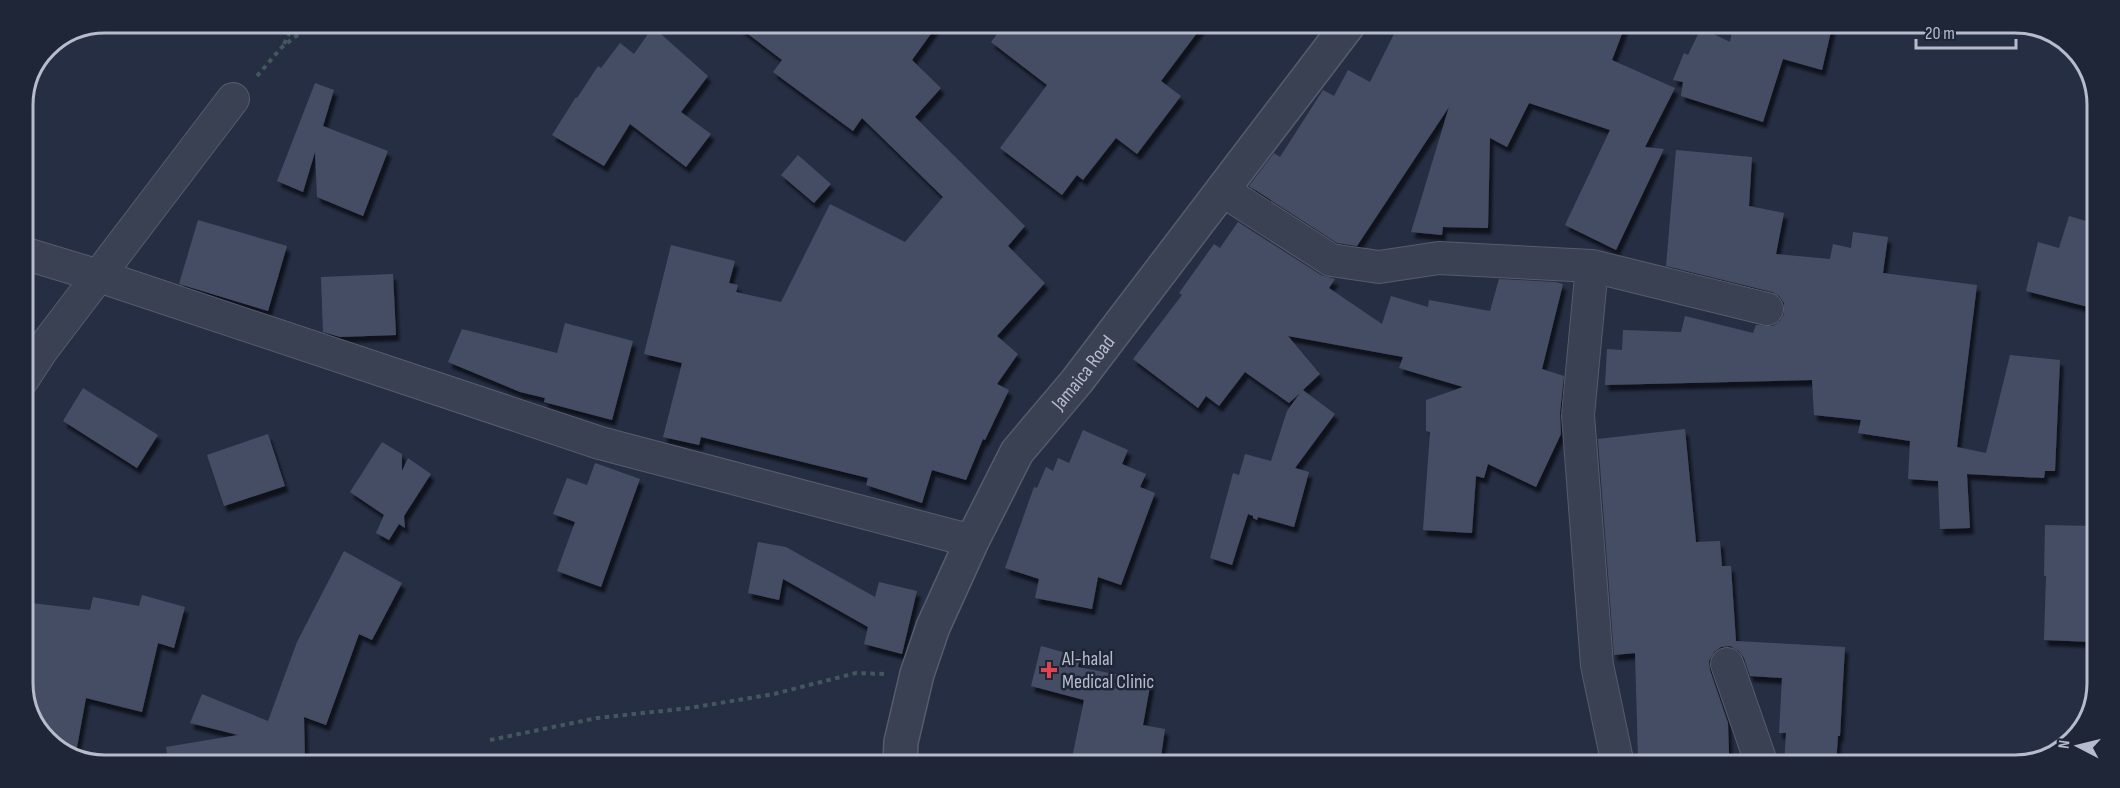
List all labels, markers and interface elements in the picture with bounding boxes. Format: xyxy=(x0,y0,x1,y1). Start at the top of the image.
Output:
scale bar xyxy=(1916,12,2016,50)
text: 20 m xyxy=(1925,23,1955,44)
street label: Jamaica Road xyxy=(1046,331,1120,416)
place label: Al-halal Medical Clinic xyxy=(1061,647,1154,694)
marker: Al-halal Medical Clinic xyxy=(1040,661,1058,679)
north arrow xyxy=(2048,716,2108,776)
text: N xyxy=(2055,739,2075,750)

